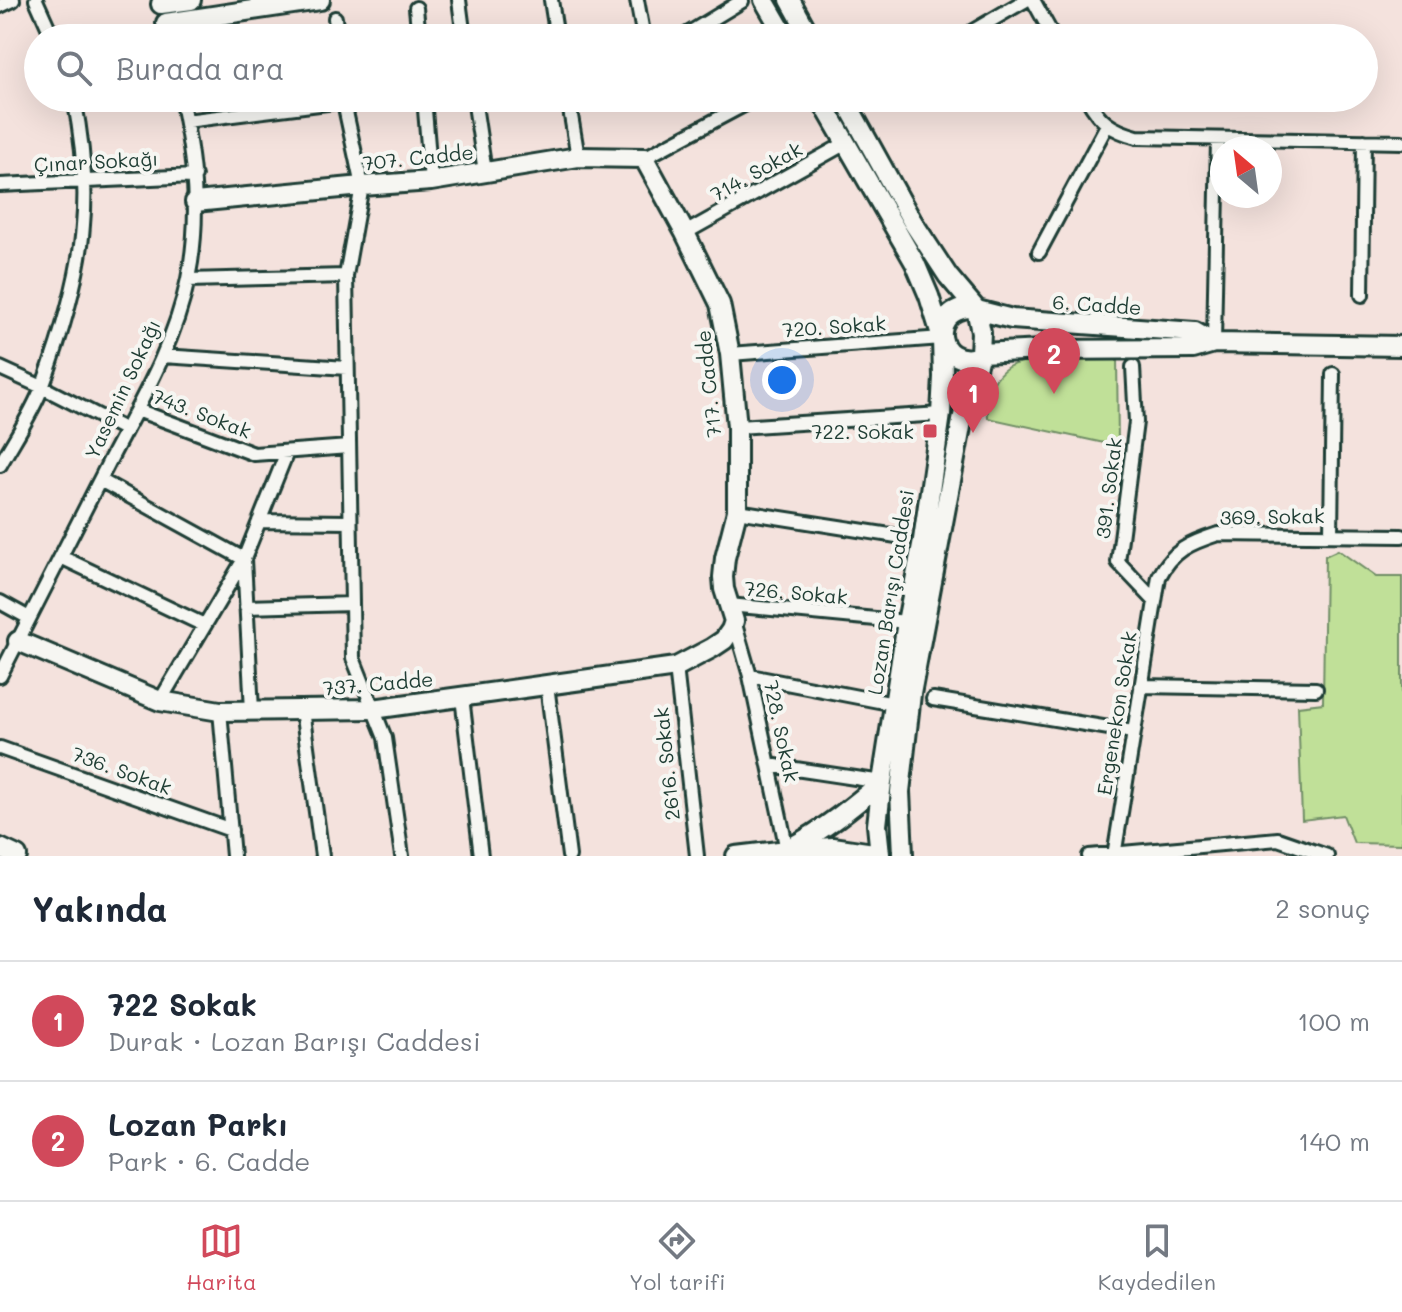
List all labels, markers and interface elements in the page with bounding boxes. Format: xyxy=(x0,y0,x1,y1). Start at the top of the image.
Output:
search box xyxy=(24,24,1378,112)
icon: search xyxy=(52,46,96,90)
text: Burada ara xyxy=(116,48,285,88)
street label: 714. Sokak xyxy=(706,135,806,207)
north arrow xyxy=(1210,136,1282,208)
street label: 707. Cadde xyxy=(361,138,475,176)
street label: Çınar Sokağı xyxy=(33,145,159,177)
street label: 6. Cadde xyxy=(1052,288,1142,320)
street label: 720. Sokak xyxy=(781,309,887,343)
street label: Yasemin Sokağı xyxy=(78,315,166,463)
pin: 2 xyxy=(1028,328,1080,394)
street label: 717. Cadde xyxy=(689,329,727,439)
your location xyxy=(762,360,802,400)
pin: 1 xyxy=(947,367,999,433)
street label: 743. Sokak xyxy=(149,382,255,444)
place label: 722. Sokak xyxy=(811,418,914,444)
marker: 722. Sokak xyxy=(921,422,939,440)
street label: 391. Sokak xyxy=(1089,436,1127,540)
street label: Lozan Barışı Caddesi xyxy=(861,488,919,696)
street label: 369. Sokak xyxy=(1219,502,1325,530)
street label: 726. Sokak xyxy=(743,575,849,609)
street label: Ergenekon Sokak xyxy=(1090,629,1142,797)
street label: 737. Cadde xyxy=(322,665,434,701)
street label: 728. Sokak xyxy=(759,678,805,784)
street label: 2616. Sokak xyxy=(647,706,685,822)
street label: 736. Sokak xyxy=(69,740,175,800)
text: Yakında xyxy=(32,886,167,931)
text: 2 sonuç xyxy=(1275,891,1370,925)
text: 722 Sokak xyxy=(108,984,257,1024)
text: 1 xyxy=(52,1004,64,1038)
text: 100 m xyxy=(1297,1004,1370,1038)
text: Durak · Lozan Barışı Caddesi xyxy=(108,1024,481,1058)
text: Lozan Parkı xyxy=(108,1104,288,1144)
text: 2 xyxy=(51,1124,65,1158)
text: 140 m xyxy=(1298,1124,1370,1158)
text: Park · 6. Cadde xyxy=(108,1144,310,1178)
tab: Harita xyxy=(186,1219,257,1296)
tab: Yol tarifi xyxy=(629,1219,725,1296)
tab: Kaydedilen xyxy=(1098,1219,1216,1296)

